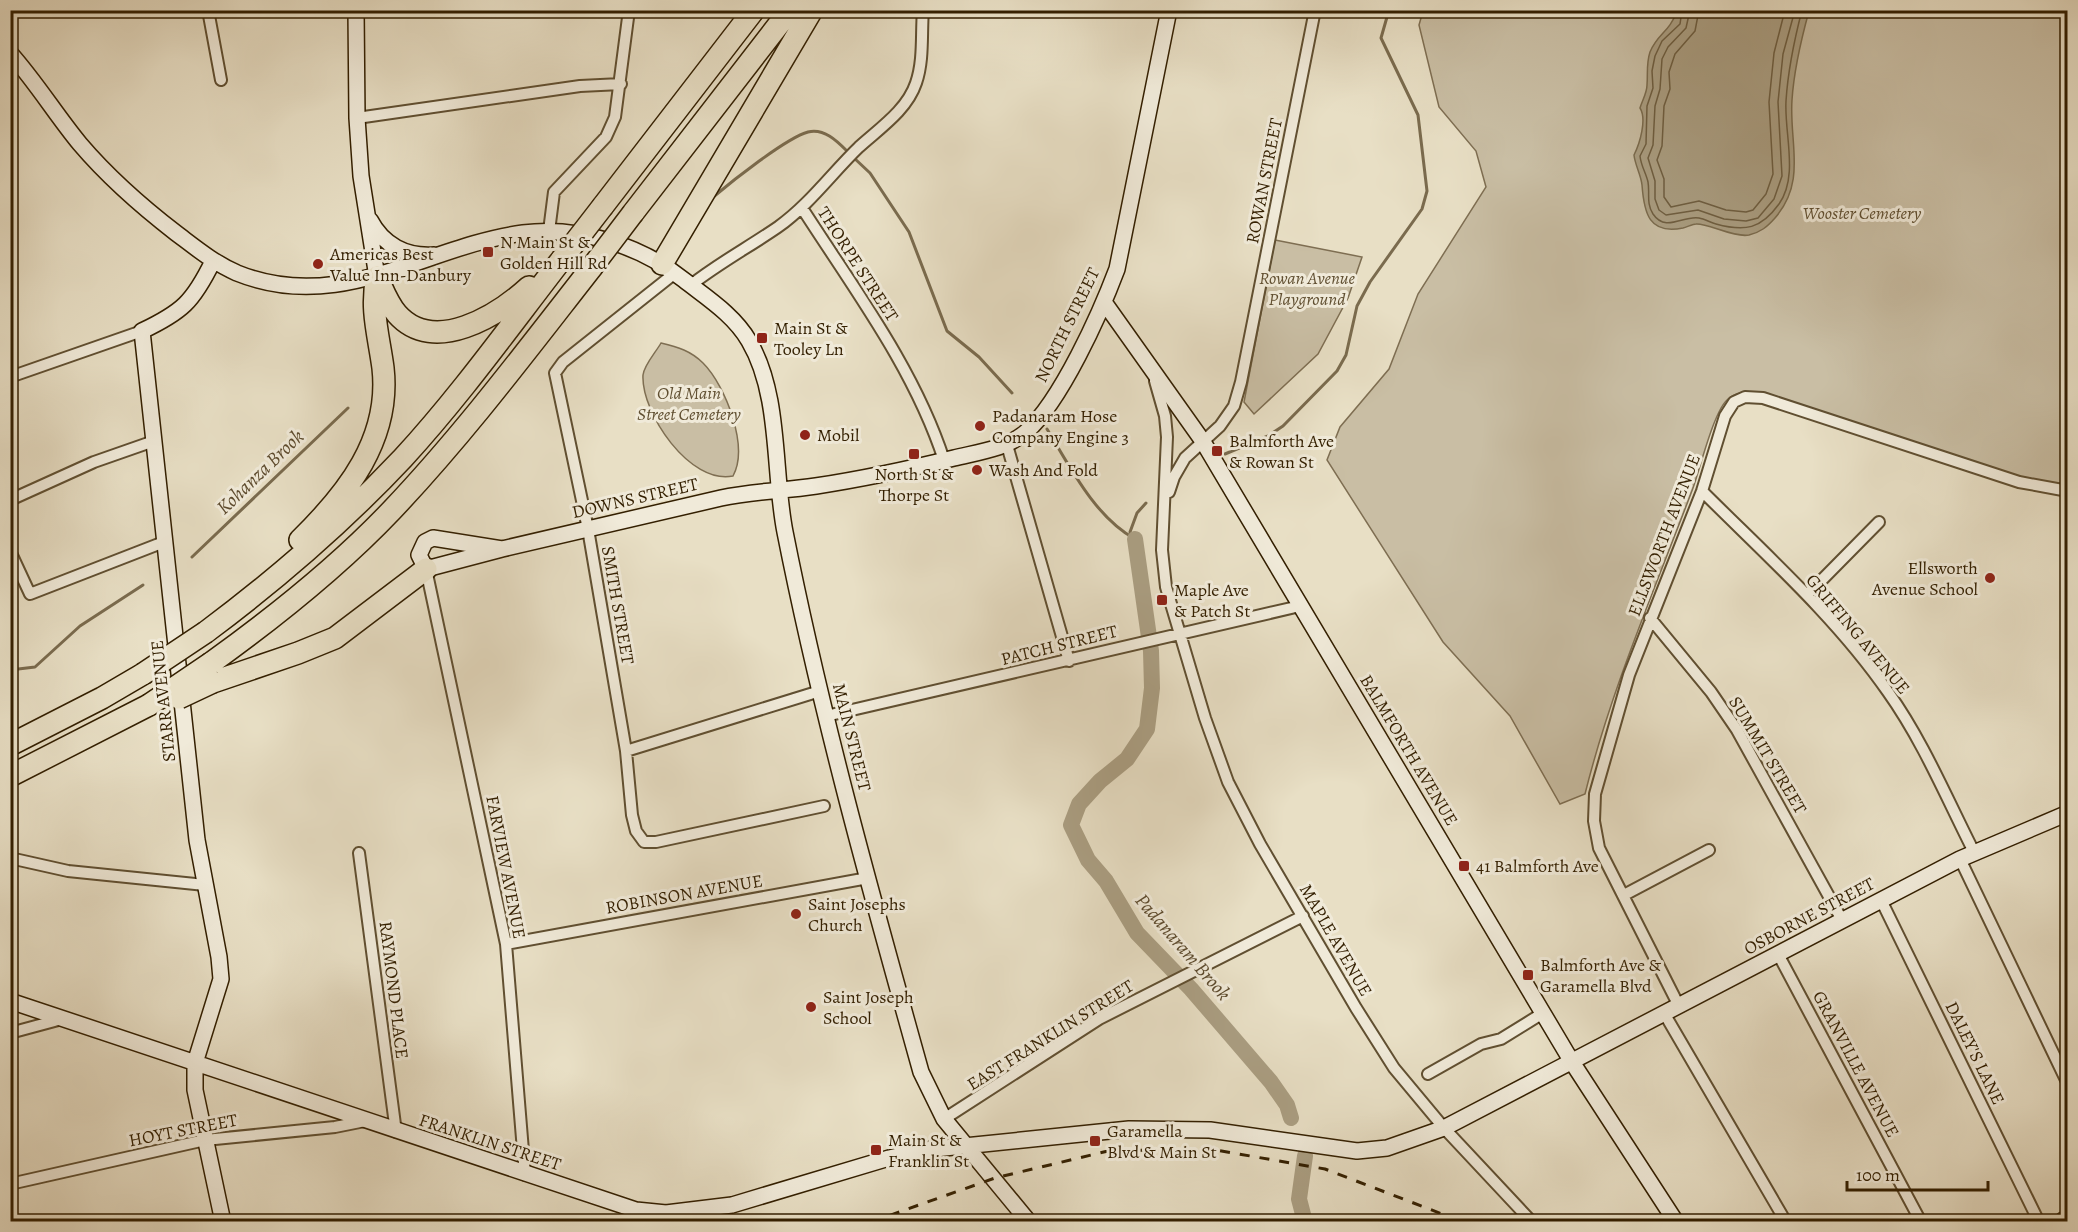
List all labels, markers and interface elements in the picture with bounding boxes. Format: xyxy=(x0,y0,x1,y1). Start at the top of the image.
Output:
street label: ROWAN STREET xyxy=(1240,116,1288,246)
park label: Wooster Cemetery xyxy=(1803,201,1921,225)
street label: THORPE STREET xyxy=(812,202,904,326)
place label: N Main St & Golden Hill Rd xyxy=(500,230,607,275)
place label: Americas Best Value Inn-Danbury xyxy=(329,242,472,287)
marker: N Main St & Golden Hill Rd xyxy=(481,245,495,259)
marker: Americas Best Value Inn-Danbury xyxy=(311,257,325,271)
street label: NORTH STREET xyxy=(1029,263,1105,386)
park label: Rowan Avenue Playground xyxy=(1259,266,1356,311)
place label: Main St & Tooley Ln xyxy=(774,316,848,361)
marker: Main St & Tooley Ln xyxy=(755,331,769,345)
park label: Old Main Street Cemetery xyxy=(637,381,741,426)
place label: Padanaram Hose Company Engine 3 xyxy=(992,404,1129,449)
marker: Padanaram Hose Company Engine 3 xyxy=(973,419,987,433)
water label: Kohanza Brook xyxy=(210,423,310,521)
place label: Mobil xyxy=(817,423,860,447)
marker: Mobil xyxy=(798,428,812,442)
place label: Balmforth Ave & Rowan St xyxy=(1229,429,1334,474)
marker: Balmforth Ave & Rowan St xyxy=(1210,444,1224,458)
marker: North St & Thorpe St xyxy=(907,447,921,461)
street label: ELLSWORTH AVENUE xyxy=(1622,450,1706,620)
place label: Wash And Fold xyxy=(988,458,1098,482)
place label: North St & Thorpe St xyxy=(874,462,954,507)
marker: Wash And Fold xyxy=(970,463,984,477)
street label: DOWNS STREET xyxy=(570,472,701,524)
street label: SMITH STREET xyxy=(596,544,640,666)
place label: Ellsworth Avenue School xyxy=(1871,556,1979,601)
street label: GRIFFING AVENUE xyxy=(1801,569,1915,699)
marker: Ellsworth Avenue School xyxy=(1983,571,1997,585)
place label: Maple Ave & Patch St xyxy=(1174,578,1250,623)
marker: Maple Ave & Patch St xyxy=(1155,593,1169,607)
street label: PATCH STREET xyxy=(998,619,1120,671)
street label: STARR AVENUE xyxy=(145,639,181,763)
street label: BALMFORTH AVENUE xyxy=(1354,670,1464,830)
street label: MAIN STREET xyxy=(827,681,877,794)
street label: SUMMIT STREET xyxy=(1723,692,1813,818)
street label: FARVIEW AVENUE xyxy=(480,793,532,941)
place label: 41 Balmforth Ave xyxy=(1476,854,1599,878)
marker: 41 Balmforth Ave xyxy=(1457,859,1471,873)
street label: ROBINSON AVENUE xyxy=(604,868,764,920)
street label: OSBORNE STREET xyxy=(1739,871,1879,961)
street label: MAPLE AVENUE xyxy=(1294,880,1378,1000)
water label: Padanaram Brook xyxy=(1129,888,1237,1006)
place label: Saint Josephs Church xyxy=(808,892,906,937)
marker: Saint Josephs Church xyxy=(789,907,803,921)
street label: RAYMOND PLACE xyxy=(374,920,414,1060)
place label: Balmforth Ave & Garamella Blvd xyxy=(1540,953,1662,998)
marker: Balmforth Ave & Garamella Blvd xyxy=(1521,968,1535,982)
street label: EAST FRANKLIN STREET xyxy=(962,974,1138,1096)
place label: Saint Joseph School xyxy=(823,985,914,1030)
street label: GRANVILLE AVENUE xyxy=(1807,986,1905,1142)
street label: DALEY'S LANE xyxy=(1940,997,2010,1109)
marker: Saint Joseph School xyxy=(804,1000,818,1014)
street label: HOYT STREET xyxy=(127,1108,240,1152)
street label: FRANKLIN STREET xyxy=(416,1108,564,1176)
place label: Garamella Blvd & Main St xyxy=(1107,1119,1217,1164)
place label: Main St & Franklin St xyxy=(888,1128,969,1173)
marker: Garamella Blvd & Main St xyxy=(1088,1134,1102,1148)
marker: Main St & Franklin St xyxy=(869,1143,883,1157)
scale bar xyxy=(1847,1154,1988,1192)
text: 100 m xyxy=(1856,1163,1900,1187)

